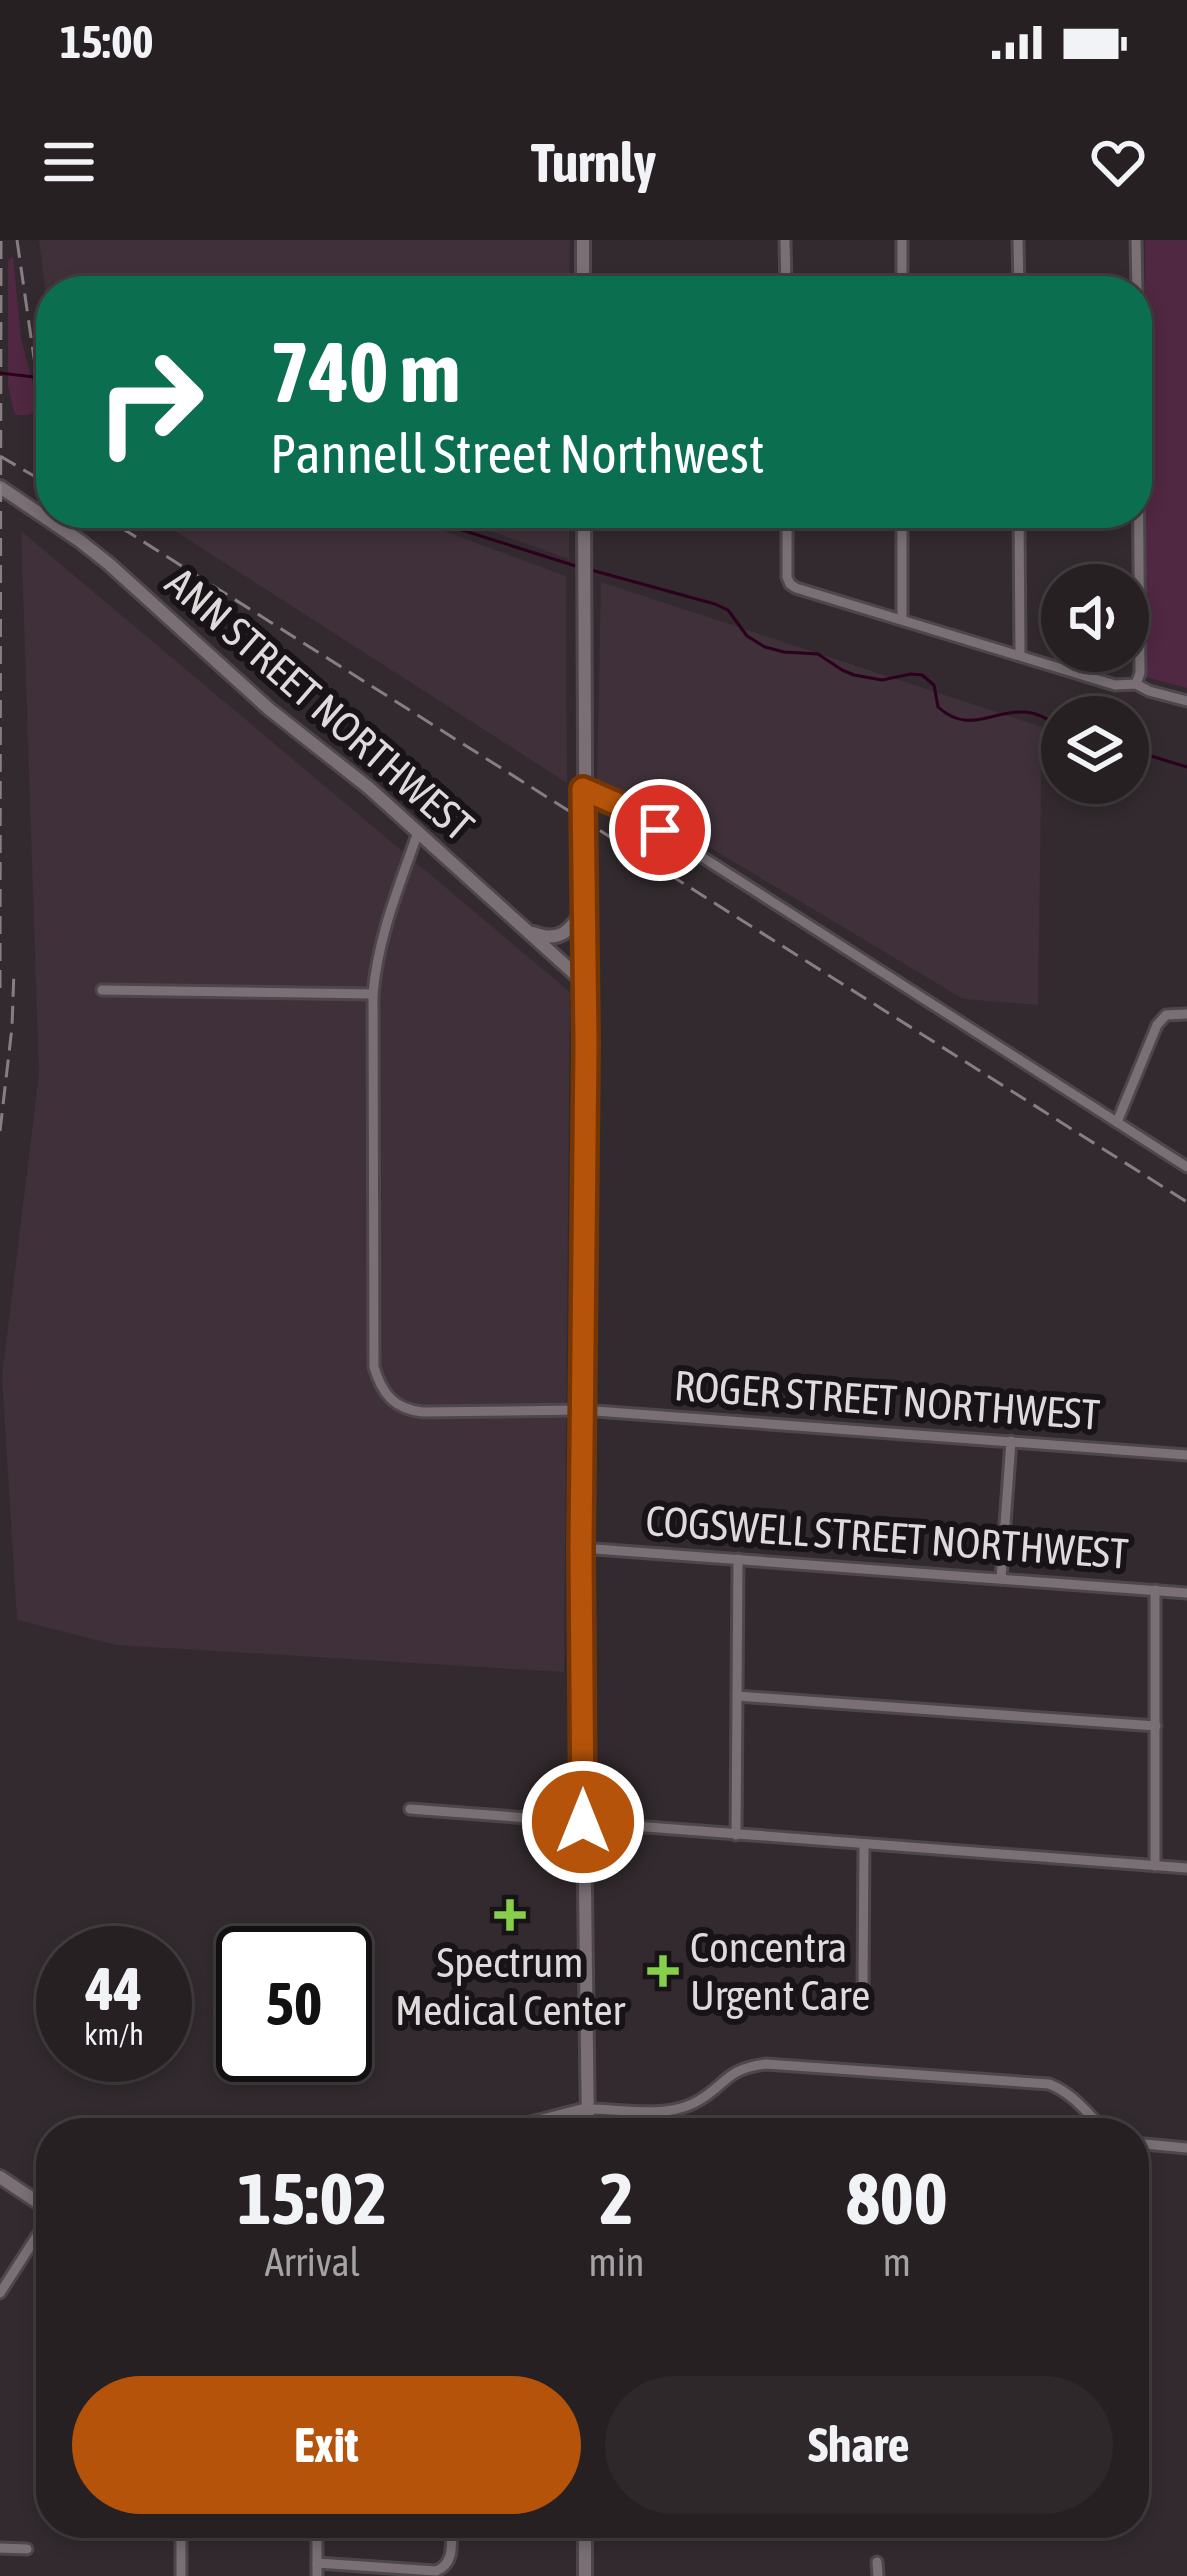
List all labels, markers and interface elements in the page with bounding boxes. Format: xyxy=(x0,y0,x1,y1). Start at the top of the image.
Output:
text: 15:00 xyxy=(60,16,154,68)
icon: menu xyxy=(36,129,102,195)
icon: heart xyxy=(1085,129,1151,195)
text: Turnly xyxy=(531,132,656,193)
icon: right xyxy=(72,324,228,480)
text: 740 m xyxy=(270,324,460,420)
text: Pannell Street Northwest xyxy=(270,423,764,484)
street label: ANN STREET NORTHWEST xyxy=(157,558,483,850)
map controls xyxy=(1041,564,1149,804)
button: sound xyxy=(1041,564,1149,672)
button: layers xyxy=(1041,696,1149,804)
pin xyxy=(609,779,711,881)
icon: arrive xyxy=(627,797,693,863)
street label: ROGER STREET NORTHWEST xyxy=(673,1361,1101,1439)
street label: COGSWELL STREET NORTHWEST xyxy=(644,1496,1130,1578)
position arrow xyxy=(520,1759,646,1885)
marker: Spectrum Medical Center xyxy=(494,1899,526,1931)
place label: Concentra Urgent Care xyxy=(690,1923,870,2019)
speed limit sign: 50 xyxy=(216,1926,372,2082)
place label: Spectrum Medical Center xyxy=(395,1938,626,2034)
text: 44 xyxy=(86,1954,142,2023)
marker: Concentra Urgent Care xyxy=(647,1955,679,1987)
text: km/h xyxy=(84,2017,144,2051)
text: 15:02 xyxy=(237,2157,387,2239)
text: 2 xyxy=(600,2157,633,2239)
text: 800 xyxy=(846,2157,948,2239)
text: Arrival xyxy=(265,2240,360,2284)
text: min xyxy=(589,2240,645,2284)
text: m xyxy=(883,2240,911,2284)
button: Exit xyxy=(72,2376,581,2514)
button: Share xyxy=(605,2376,1113,2514)

